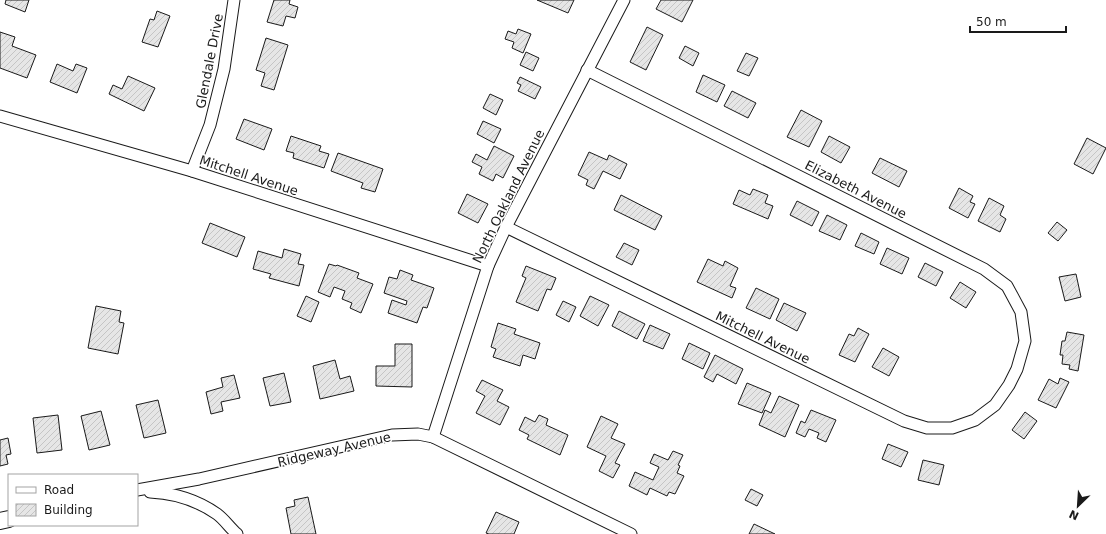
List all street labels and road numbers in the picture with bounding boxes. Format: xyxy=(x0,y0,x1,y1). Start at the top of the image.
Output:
street label: Glendale Drive xyxy=(193,12,226,110)
street label: North Oakland Avenue xyxy=(470,127,547,265)
street label: Mitchell Avenue xyxy=(198,152,300,199)
street label: Elizabeth Avenue xyxy=(802,157,909,222)
street label: Mitchell Avenue xyxy=(713,308,812,367)
street label: Ridgeway Avenue xyxy=(276,429,392,470)

